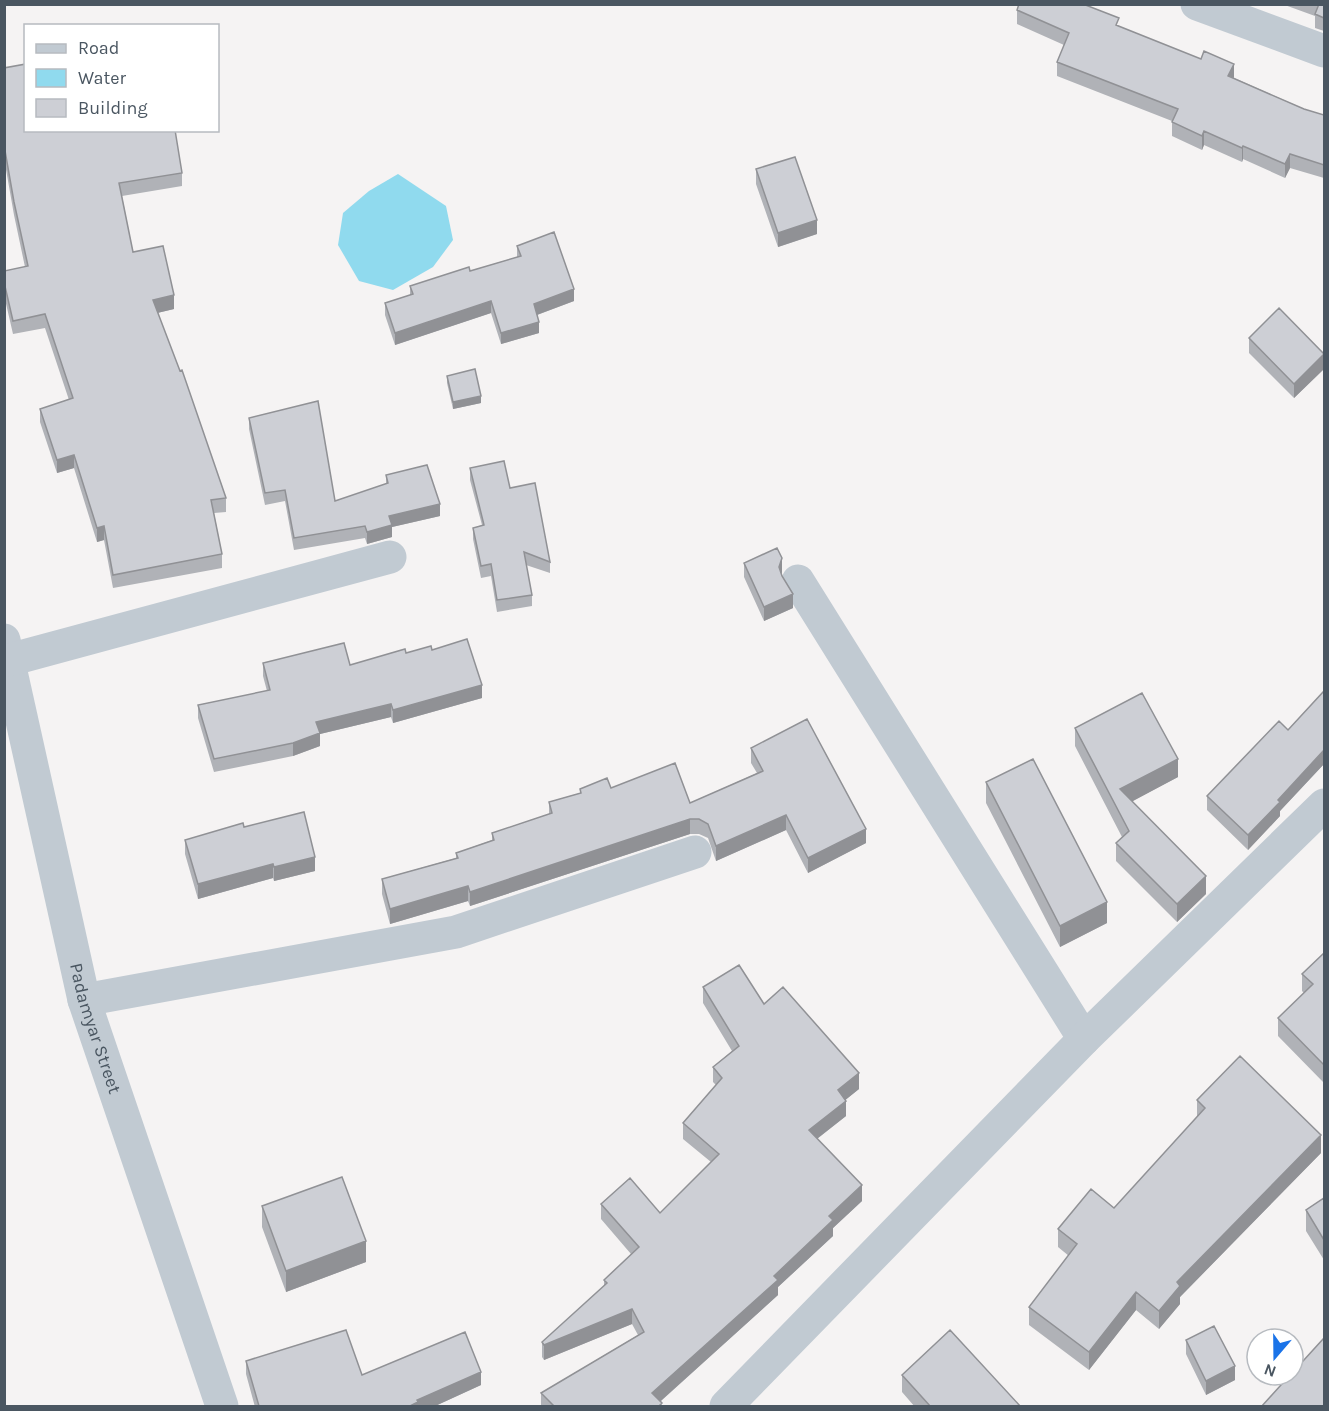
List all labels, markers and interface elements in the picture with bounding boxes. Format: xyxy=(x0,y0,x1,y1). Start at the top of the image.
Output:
legend xyxy=(24,24,219,132)
text: Road xyxy=(78,37,119,59)
text: Water xyxy=(78,67,126,89)
text: Building xyxy=(78,97,148,119)
street label: Padamyar Street xyxy=(65,961,126,1097)
north arrow xyxy=(1245,1327,1305,1387)
text: N xyxy=(1261,1360,1279,1382)

